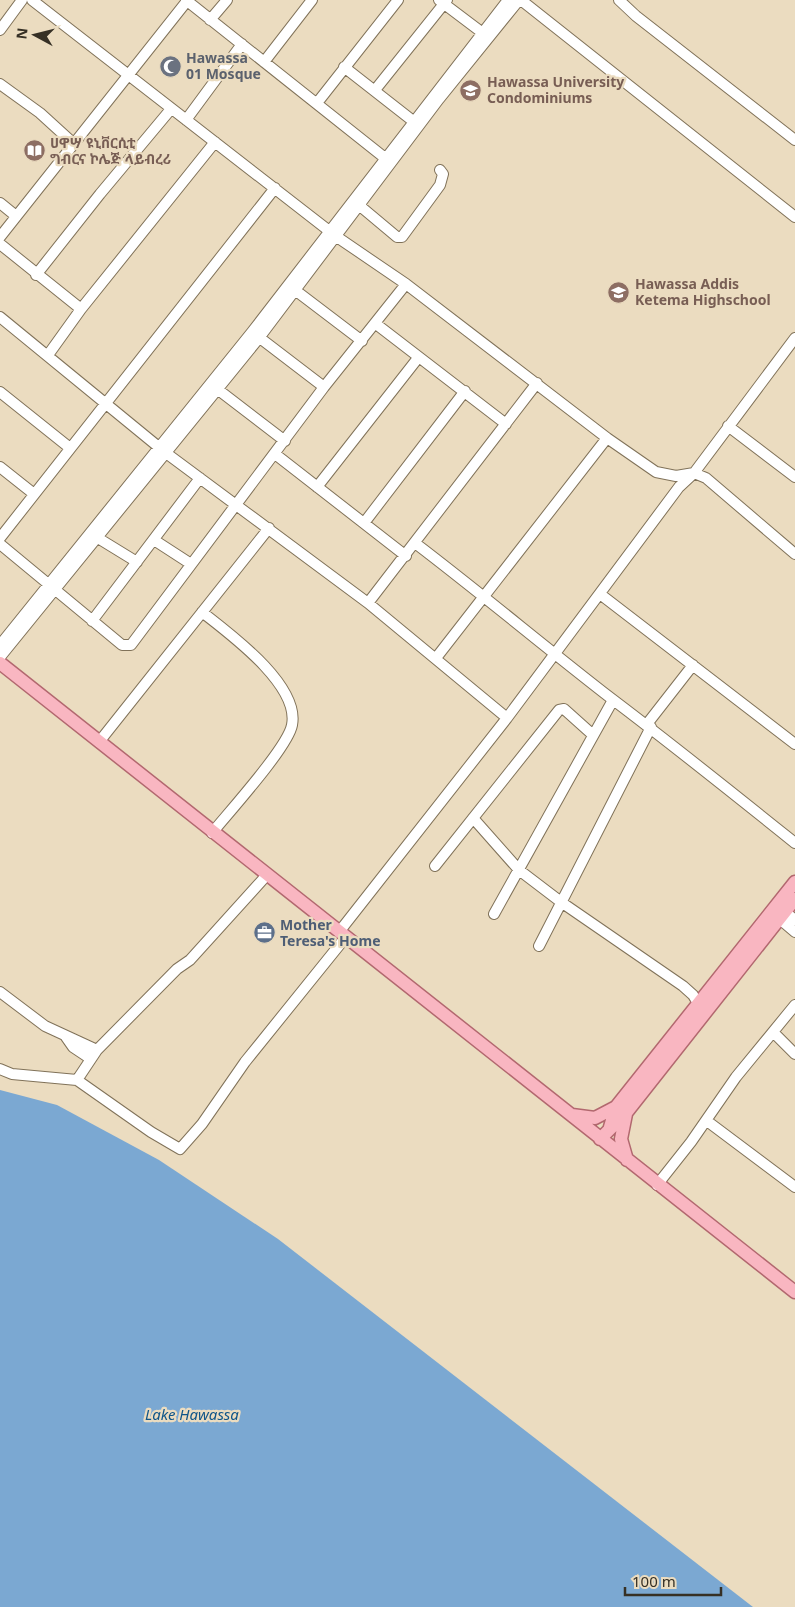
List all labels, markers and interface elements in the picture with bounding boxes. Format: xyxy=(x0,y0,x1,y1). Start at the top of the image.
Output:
north arrow xyxy=(10,10,60,60)
text: N xyxy=(11,27,32,40)
place label: Hawassa 01 Mosque xyxy=(186,48,261,83)
mosque icon: Hawassa 01 Mosque xyxy=(158,54,182,78)
place label: Hawassa University Condominiums xyxy=(487,72,624,107)
school or university icon: Hawassa University Condominiums xyxy=(459,78,483,102)
place label: ሀዋሣ ዩኒቨርሲቲ ግብርና ኮሌጅ ላይብረሪ xyxy=(50,133,171,168)
library icon: ሀዋሣ ዩኒቨርሲቲ ግብርና ኮሌጅ ላይብረሪ xyxy=(22,139,46,163)
place label: Hawassa Addis Ketema Highschool xyxy=(635,274,771,309)
school or university icon: Hawassa Addis Ketema Highschool xyxy=(607,280,631,304)
place label: Mother Teresa's Home xyxy=(280,915,381,950)
office icon: Mother Teresa's Home xyxy=(252,921,276,945)
water label: Lake Hawassa xyxy=(145,1404,239,1424)
scale bar xyxy=(625,1564,721,1596)
text: 100 m xyxy=(632,1571,676,1591)

